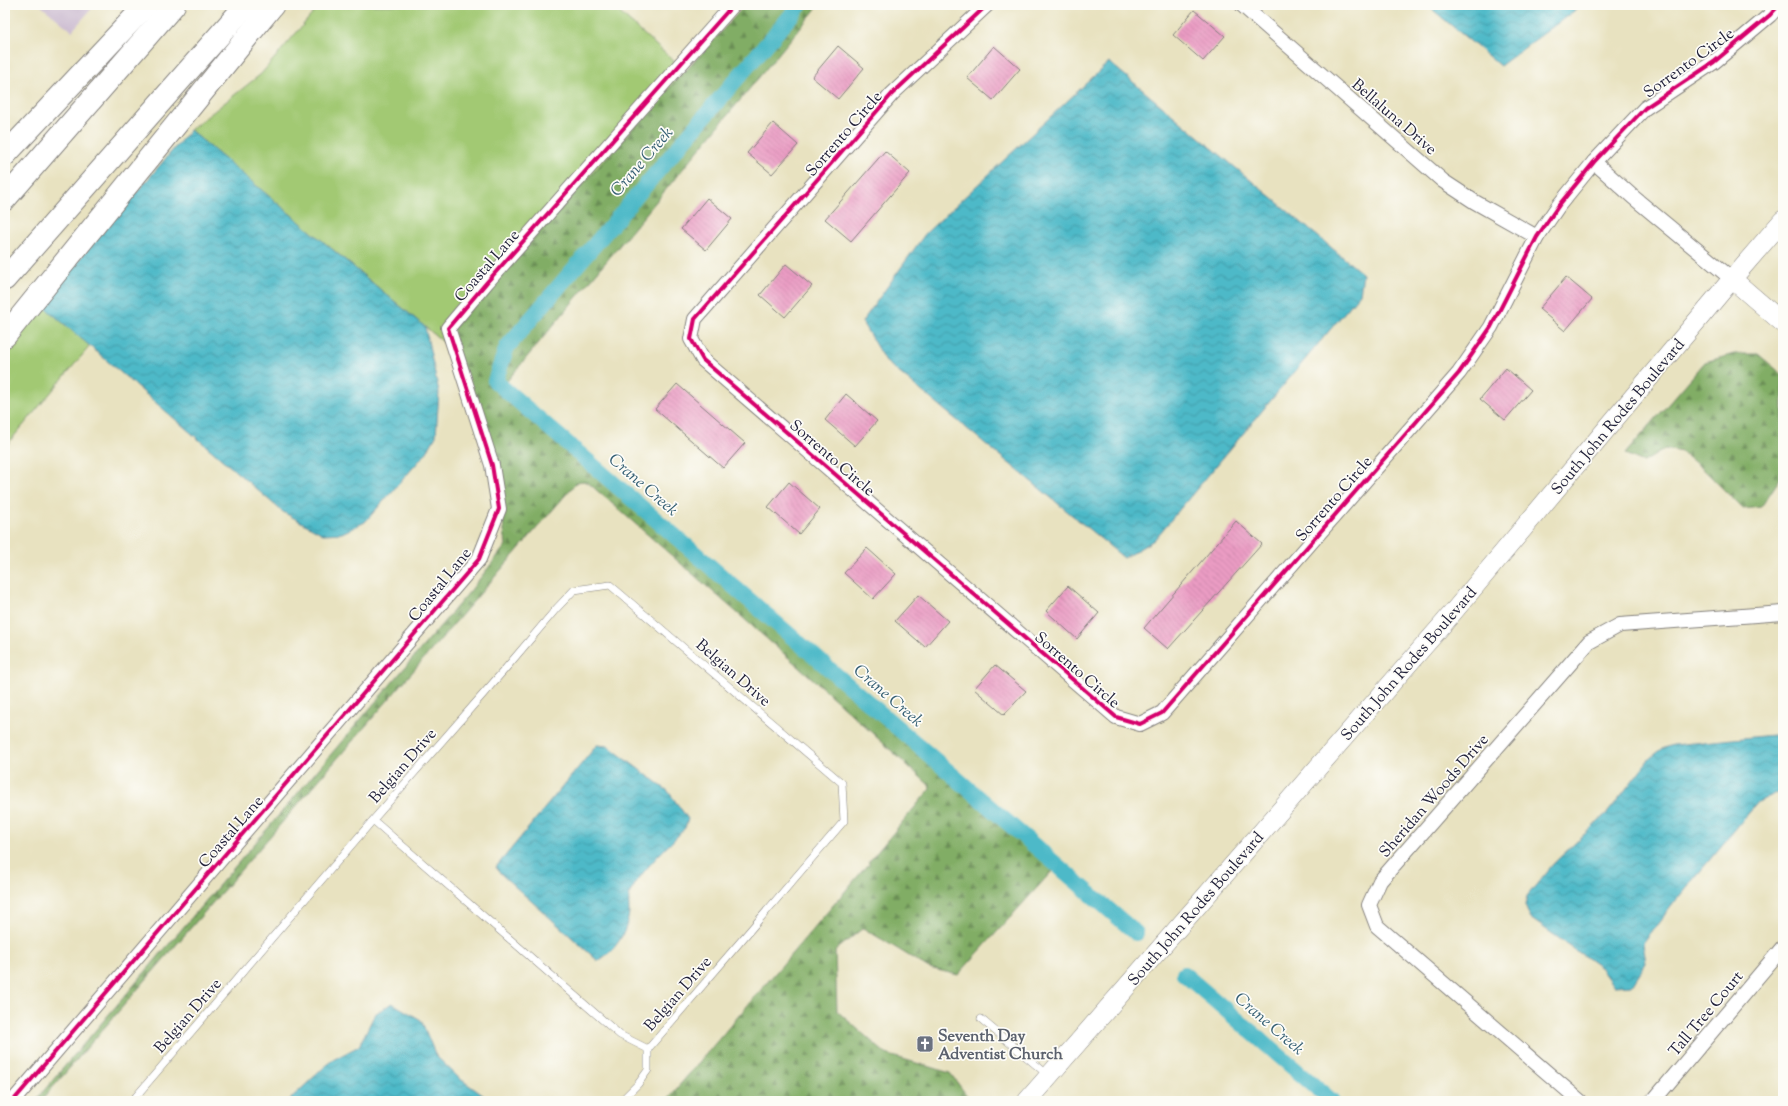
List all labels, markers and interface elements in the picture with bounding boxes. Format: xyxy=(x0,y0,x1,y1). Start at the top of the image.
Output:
street label: Sorrento Circle xyxy=(1640,23,1739,105)
street label: Bellaluna Drive xyxy=(1346,74,1441,161)
street label: Sorrento Circle xyxy=(801,87,889,182)
water label: Crane Creek xyxy=(605,122,680,202)
street label: Coastal Lane xyxy=(450,225,526,308)
street label: South John Rodes Boulevard xyxy=(1547,335,1691,501)
street label: Sorrento Circle xyxy=(784,415,879,503)
water label: Crane Creek xyxy=(603,448,683,523)
street label: Sorrento Circle xyxy=(1291,452,1379,547)
street label: Coastal Lane xyxy=(404,544,478,628)
street label: South John Rodes Boulevard xyxy=(1336,583,1483,747)
street label: Sorrento Circle xyxy=(1029,627,1124,715)
street label: Belgian Drive xyxy=(690,635,775,713)
water label: Crane Creek xyxy=(848,659,928,734)
street label: Belgian Drive xyxy=(365,724,443,809)
street label: Sheridan Woods Drive xyxy=(1375,730,1495,863)
street label: Coastal Lane xyxy=(194,791,270,874)
street label: South John Rodes Boulevard xyxy=(1123,828,1270,992)
street label: Belgian Drive xyxy=(640,952,718,1037)
street label: Tall Tree Court xyxy=(1664,966,1750,1062)
street label: Belgian Drive xyxy=(150,974,228,1059)
water label: Crane Creek xyxy=(1229,987,1309,1062)
place label: Seventh Day Adventist Church xyxy=(938,1026,1063,1067)
church icon: Seventh Day Adventist Church xyxy=(915,1034,935,1054)

